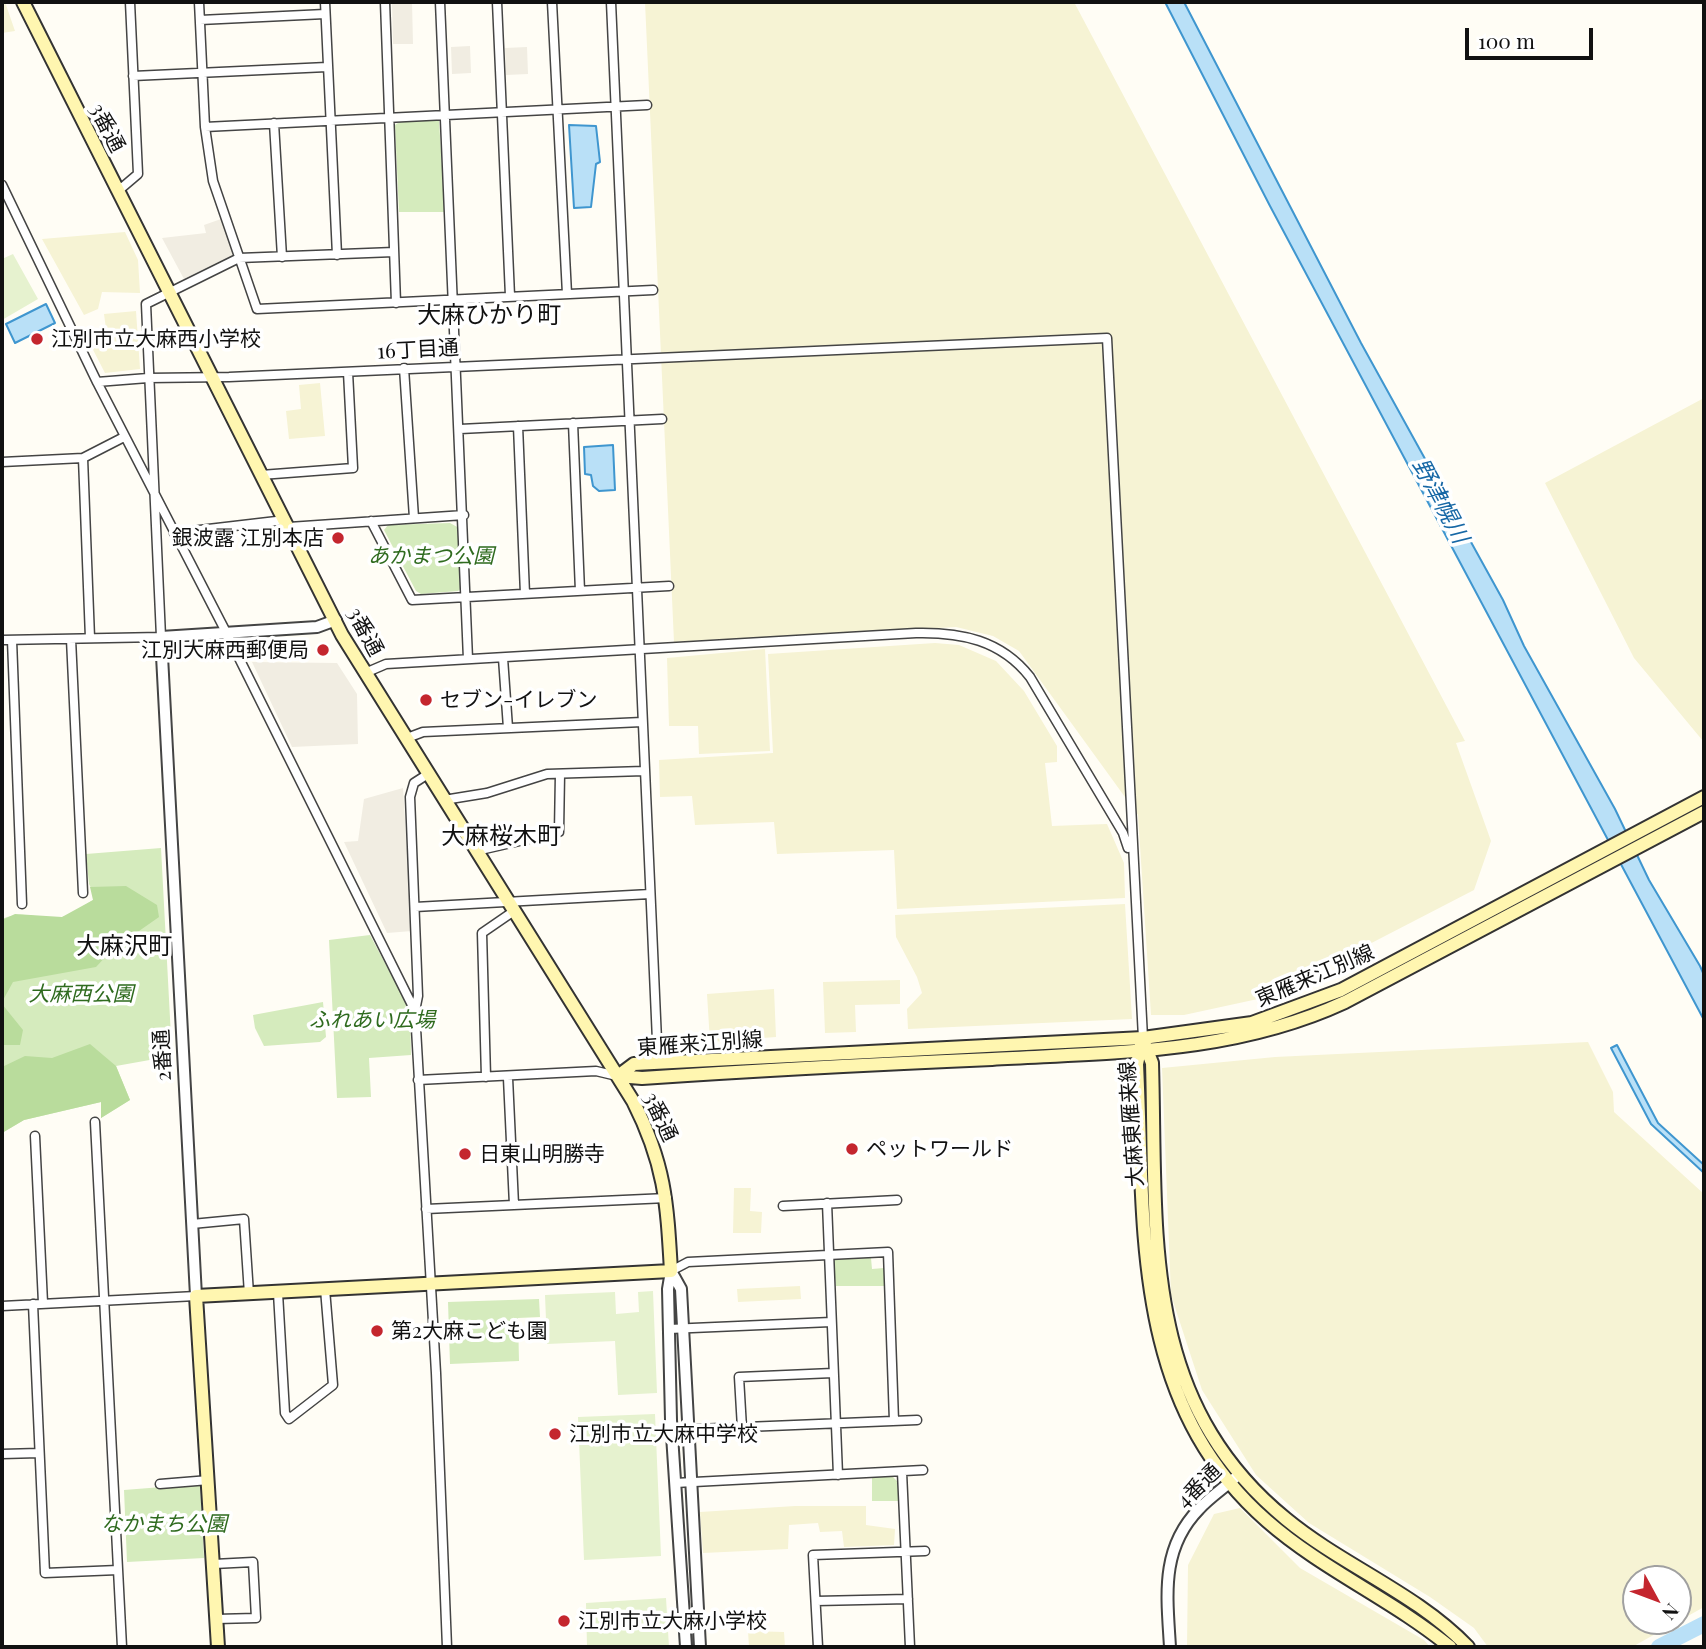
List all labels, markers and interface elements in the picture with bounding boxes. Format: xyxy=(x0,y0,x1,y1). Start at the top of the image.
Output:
scale bar xyxy=(1468,14,1596,58)
text: 100 m xyxy=(1478,26,1535,54)
street label: 3番通 xyxy=(84,99,130,157)
district label: 大麻ひかり町 xyxy=(417,302,561,330)
place label: 江別市立大麻西小学校 xyxy=(51,326,261,352)
marker: 江別市立大麻西小学校 xyxy=(29,331,45,347)
street label: 16丁目通 xyxy=(377,335,459,365)
water label: 野津幌川 xyxy=(1406,454,1474,548)
place label: 銀波露 江別本店 xyxy=(172,525,324,551)
marker: 銀波露 江別本店 xyxy=(330,530,346,546)
park label: あかまつ公園 xyxy=(368,543,494,569)
street label: 3番通 xyxy=(342,603,388,661)
place label: 江別大麻西郵便局 xyxy=(141,637,309,663)
marker: 江別大麻西郵便局 xyxy=(315,642,331,658)
place label: セブン-イレブン xyxy=(440,687,597,713)
marker: セブン-イレブン xyxy=(418,692,434,708)
district label: 大麻桜木町 xyxy=(441,823,561,851)
district label: 大麻沢町 xyxy=(76,933,172,961)
street label: 東雁来江別線 xyxy=(1252,940,1378,1012)
park label: 大麻西公園 xyxy=(29,981,133,1007)
park label: ふれあい広場 xyxy=(309,1007,435,1033)
street label: 東雁来江別線 xyxy=(636,1027,764,1061)
street label: 2番通 xyxy=(149,1028,177,1082)
street label: 大麻東雁来線 xyxy=(1115,1060,1149,1188)
street label: 3番通 xyxy=(638,1088,682,1146)
place label: ペットワールド xyxy=(866,1136,1013,1162)
place label: 日東山明勝寺 xyxy=(479,1141,605,1167)
marker: ペットワールド xyxy=(844,1141,860,1157)
marker: 日東山明勝寺 xyxy=(457,1146,473,1162)
place label: 第2大麻こども園 xyxy=(391,1318,548,1344)
marker: 第2大麻こども園 xyxy=(369,1323,385,1339)
place label: 江別市立大麻中学校 xyxy=(569,1421,758,1447)
marker: 江別市立大麻中学校 xyxy=(547,1426,563,1442)
street label: 4番通 xyxy=(1171,1459,1227,1513)
park label: なかまち公園 xyxy=(101,1511,227,1537)
north arrow xyxy=(1622,1565,1692,1635)
text: N xyxy=(1657,1599,1686,1626)
place label: 江別市立大麻小学校 xyxy=(578,1608,767,1634)
marker: 江別市立大麻小学校 xyxy=(556,1613,572,1629)

